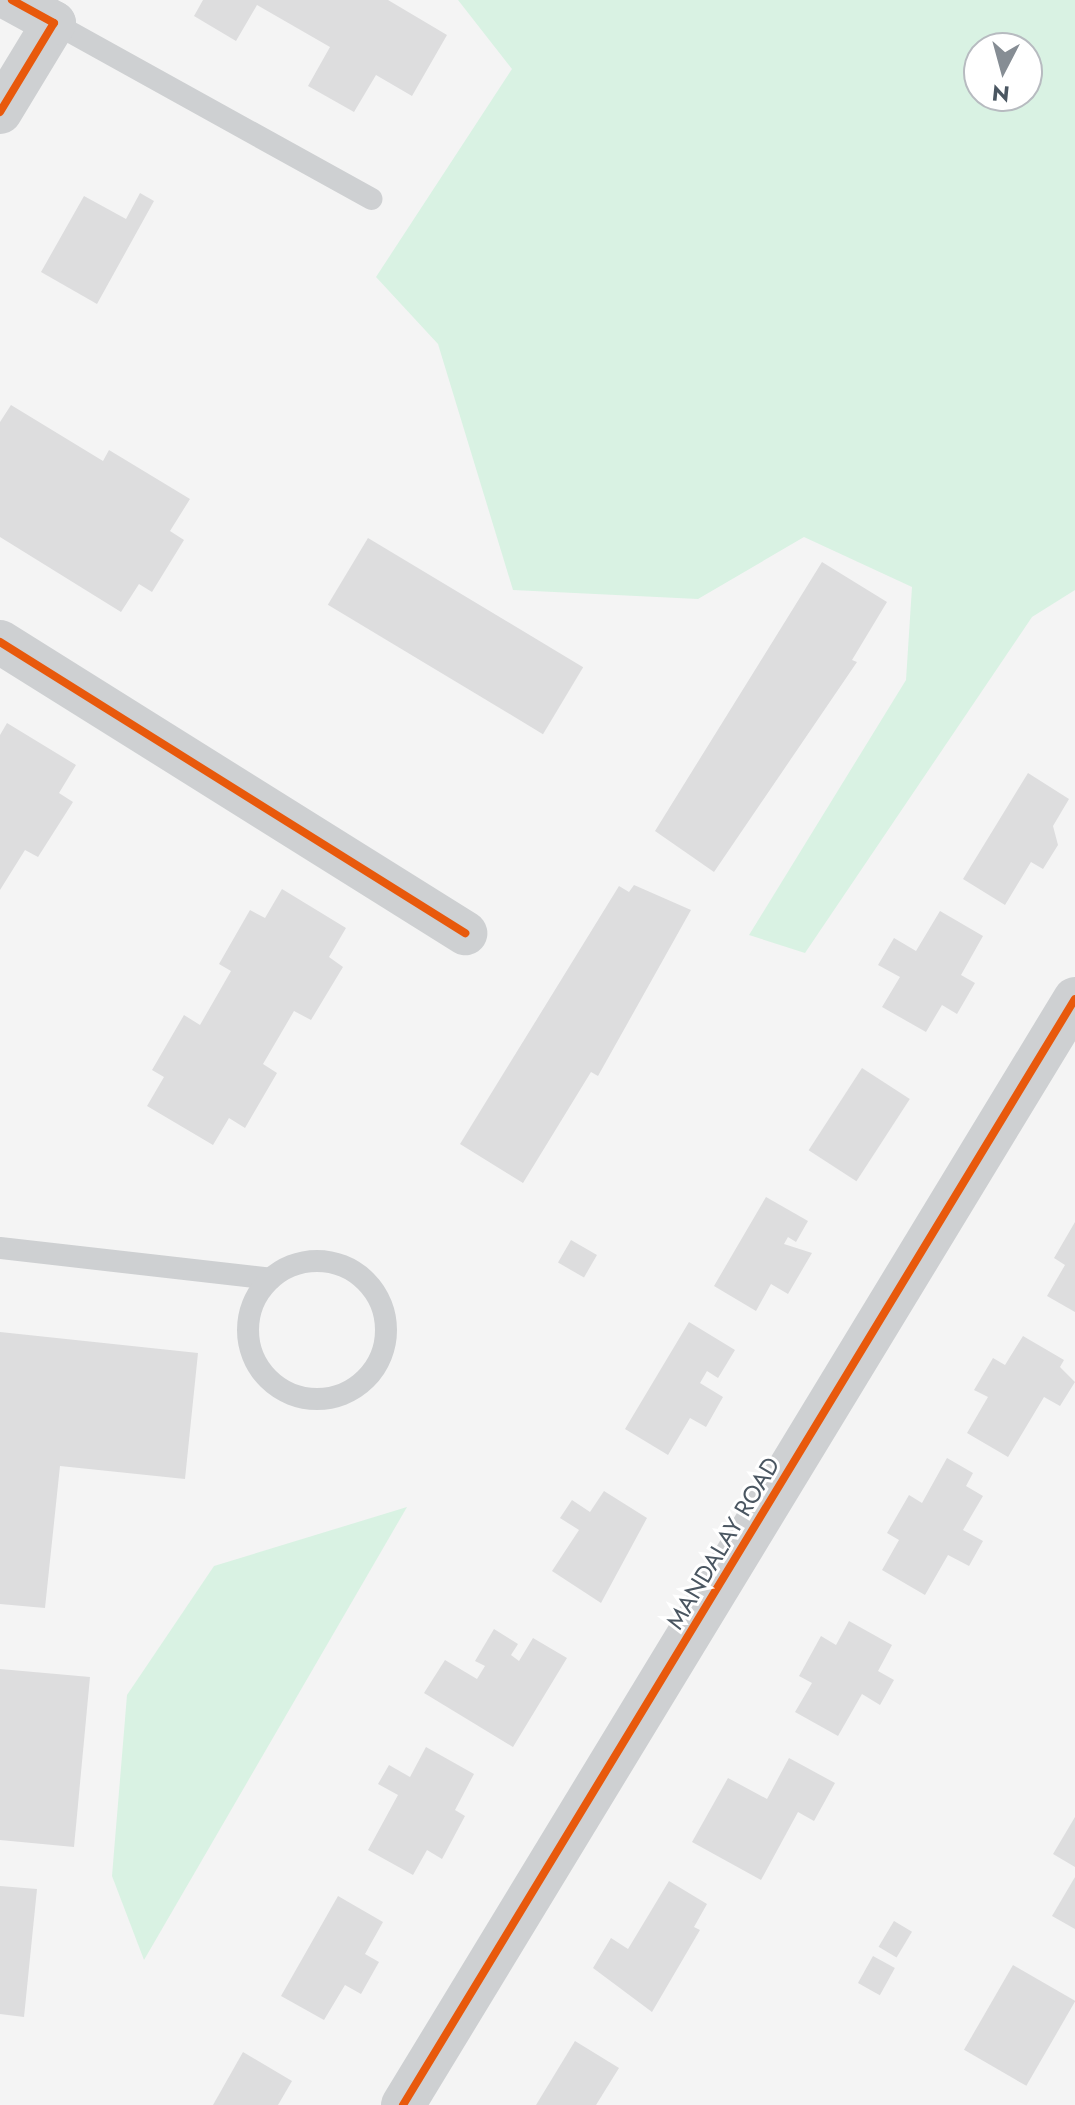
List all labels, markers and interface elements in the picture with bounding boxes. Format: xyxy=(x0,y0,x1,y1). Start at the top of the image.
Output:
north arrow xyxy=(963,32,1043,112)
text: N xyxy=(990,77,1011,111)
street label: MANDALAY ROAD xyxy=(660,1452,786,1634)

